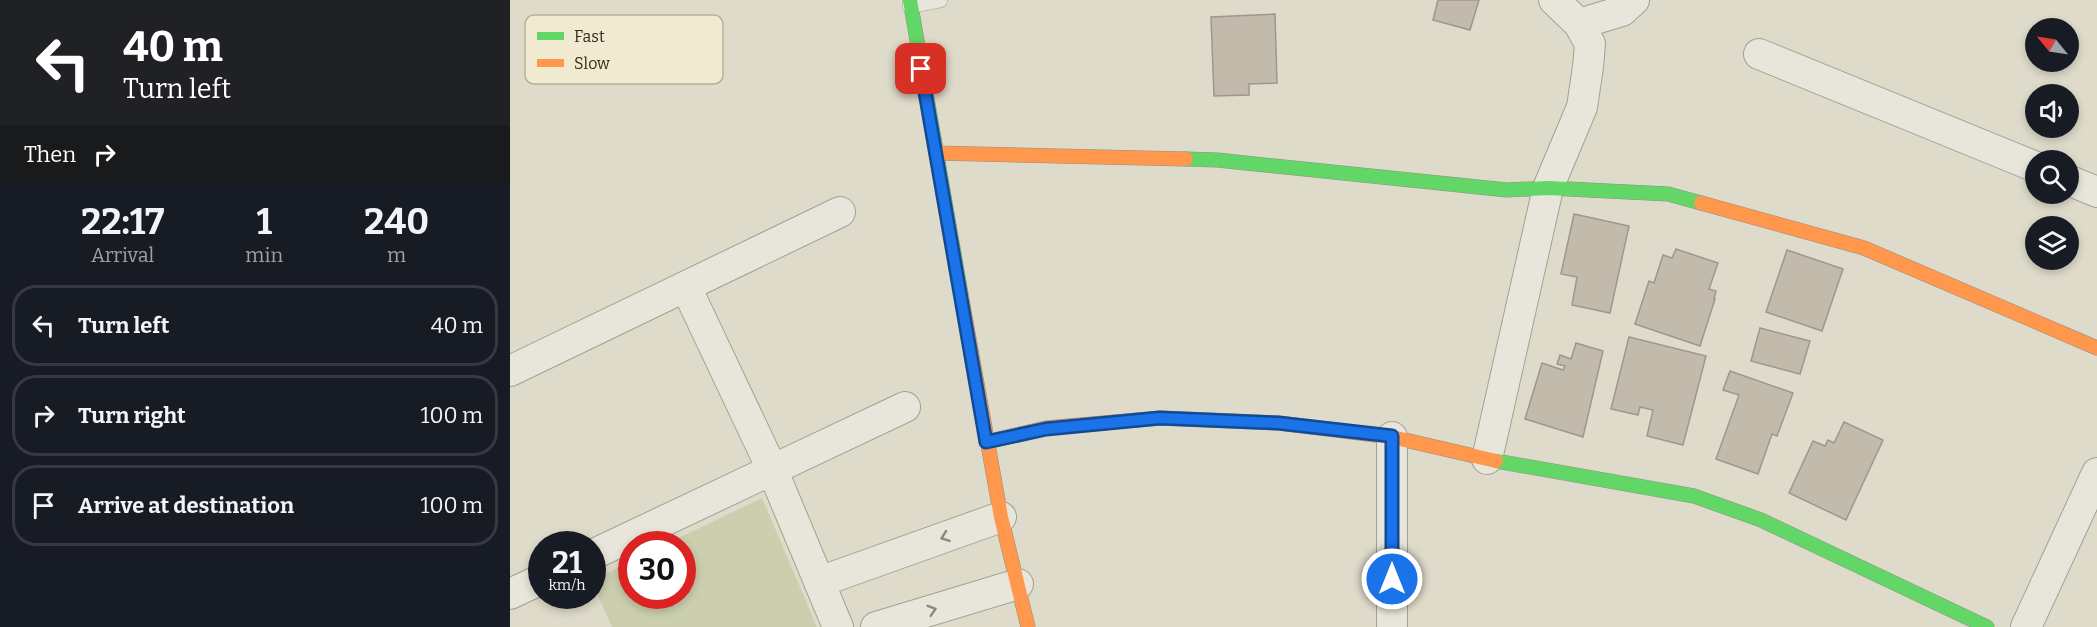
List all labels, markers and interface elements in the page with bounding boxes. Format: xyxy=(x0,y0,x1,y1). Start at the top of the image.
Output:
legend xyxy=(525,15,723,84)
north arrow xyxy=(2025,18,2079,72)
map controls xyxy=(2025,18,2079,270)
text: 40 m xyxy=(123,22,223,72)
icon: left xyxy=(24,24,102,102)
text: Fast xyxy=(574,27,605,46)
pin xyxy=(895,43,946,94)
icon: arrive xyxy=(904,52,937,85)
text: Slow xyxy=(574,54,610,73)
text: Turn left xyxy=(123,73,231,105)
button: sound xyxy=(2025,84,2079,138)
icon: right xyxy=(88,138,121,171)
text: Then xyxy=(24,141,76,168)
button: search xyxy=(2025,150,2079,204)
text: 22:17 xyxy=(81,200,164,244)
text: 1 xyxy=(256,200,272,244)
text: 240 xyxy=(364,200,429,244)
button: layers xyxy=(2025,216,2079,270)
text: Arrival xyxy=(91,243,154,267)
text: min xyxy=(245,243,283,267)
text: m xyxy=(387,243,406,267)
icon: left xyxy=(27,309,60,342)
text: Turn left xyxy=(78,312,170,339)
text: 40 m xyxy=(431,312,483,339)
icon: right xyxy=(27,399,60,432)
text: Turn right xyxy=(78,402,186,429)
text: 100 m xyxy=(420,402,483,429)
icon: arrive xyxy=(27,489,60,522)
text: Arrive at destination xyxy=(78,492,294,519)
text: 100 m xyxy=(420,492,483,519)
one-way arrow xyxy=(941,530,952,542)
speed limit sign: 30 xyxy=(618,531,696,609)
text: 21 xyxy=(552,545,582,581)
position arrow xyxy=(1360,547,1424,611)
text: km/h xyxy=(548,576,586,594)
one-way arrow xyxy=(926,605,937,617)

